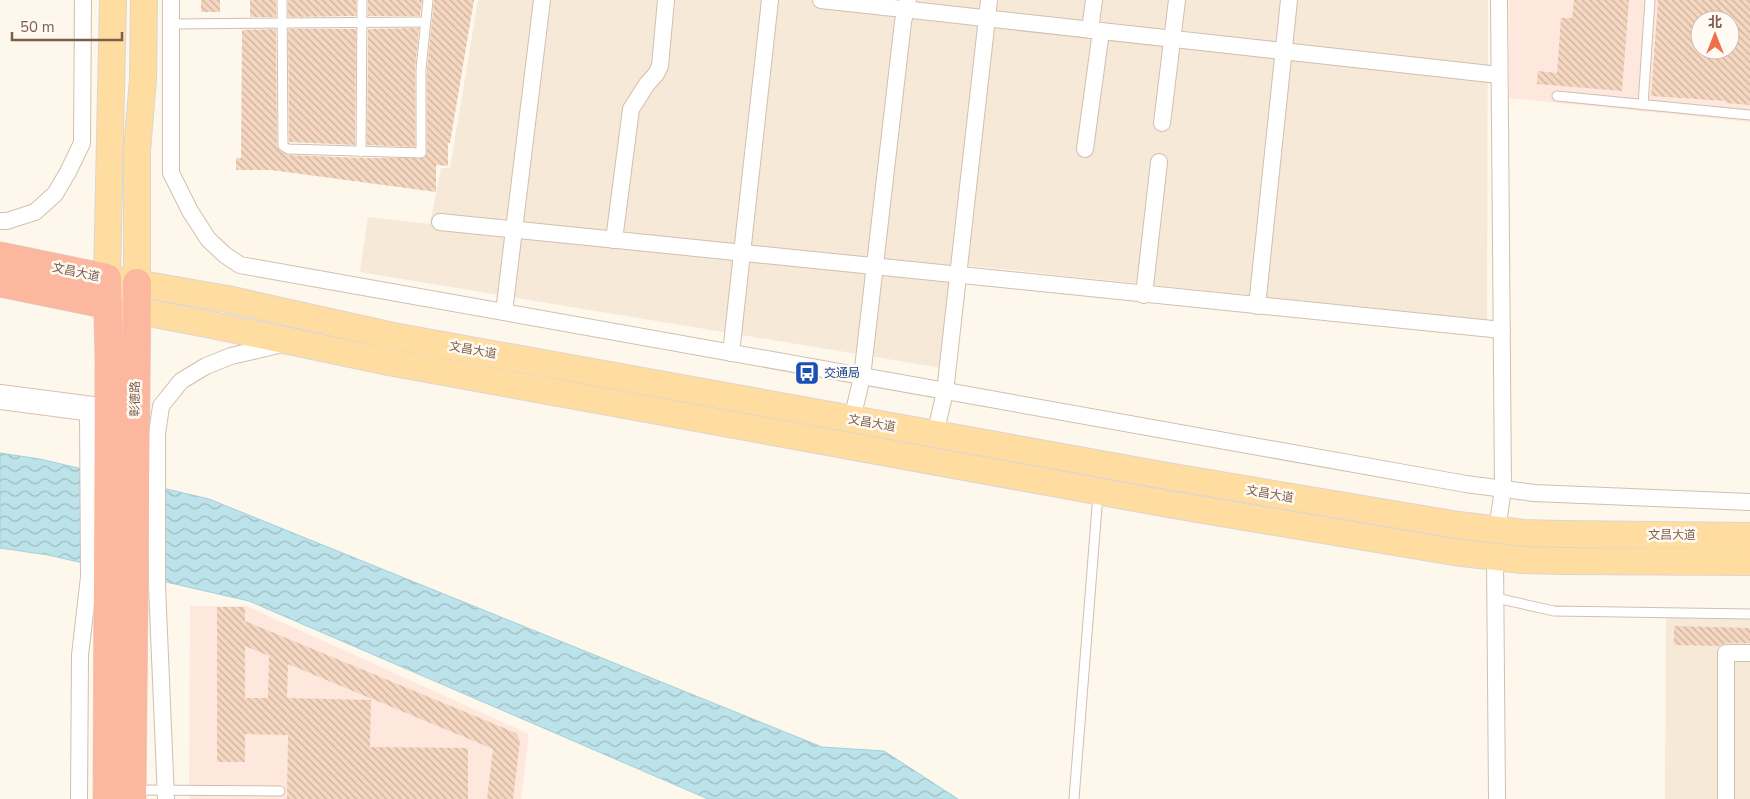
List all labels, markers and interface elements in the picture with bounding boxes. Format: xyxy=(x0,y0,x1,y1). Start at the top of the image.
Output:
scale bar xyxy=(12,10,122,42)
north arrow xyxy=(1690,10,1740,60)
text: 北 xyxy=(1708,13,1722,32)
text: 50 m xyxy=(20,17,55,37)
street label: 文昌大道 xyxy=(51,259,101,285)
street label: 文昌大道 xyxy=(448,338,498,362)
bus stop icon: 交通局 xyxy=(794,360,820,386)
place label: 交通局 xyxy=(824,365,860,381)
street label: 彰德路 xyxy=(127,381,143,417)
street label: 文昌大道 xyxy=(847,411,897,435)
street label: 文昌大道 xyxy=(1245,482,1295,506)
street label: 文昌大道 xyxy=(1648,527,1696,543)

